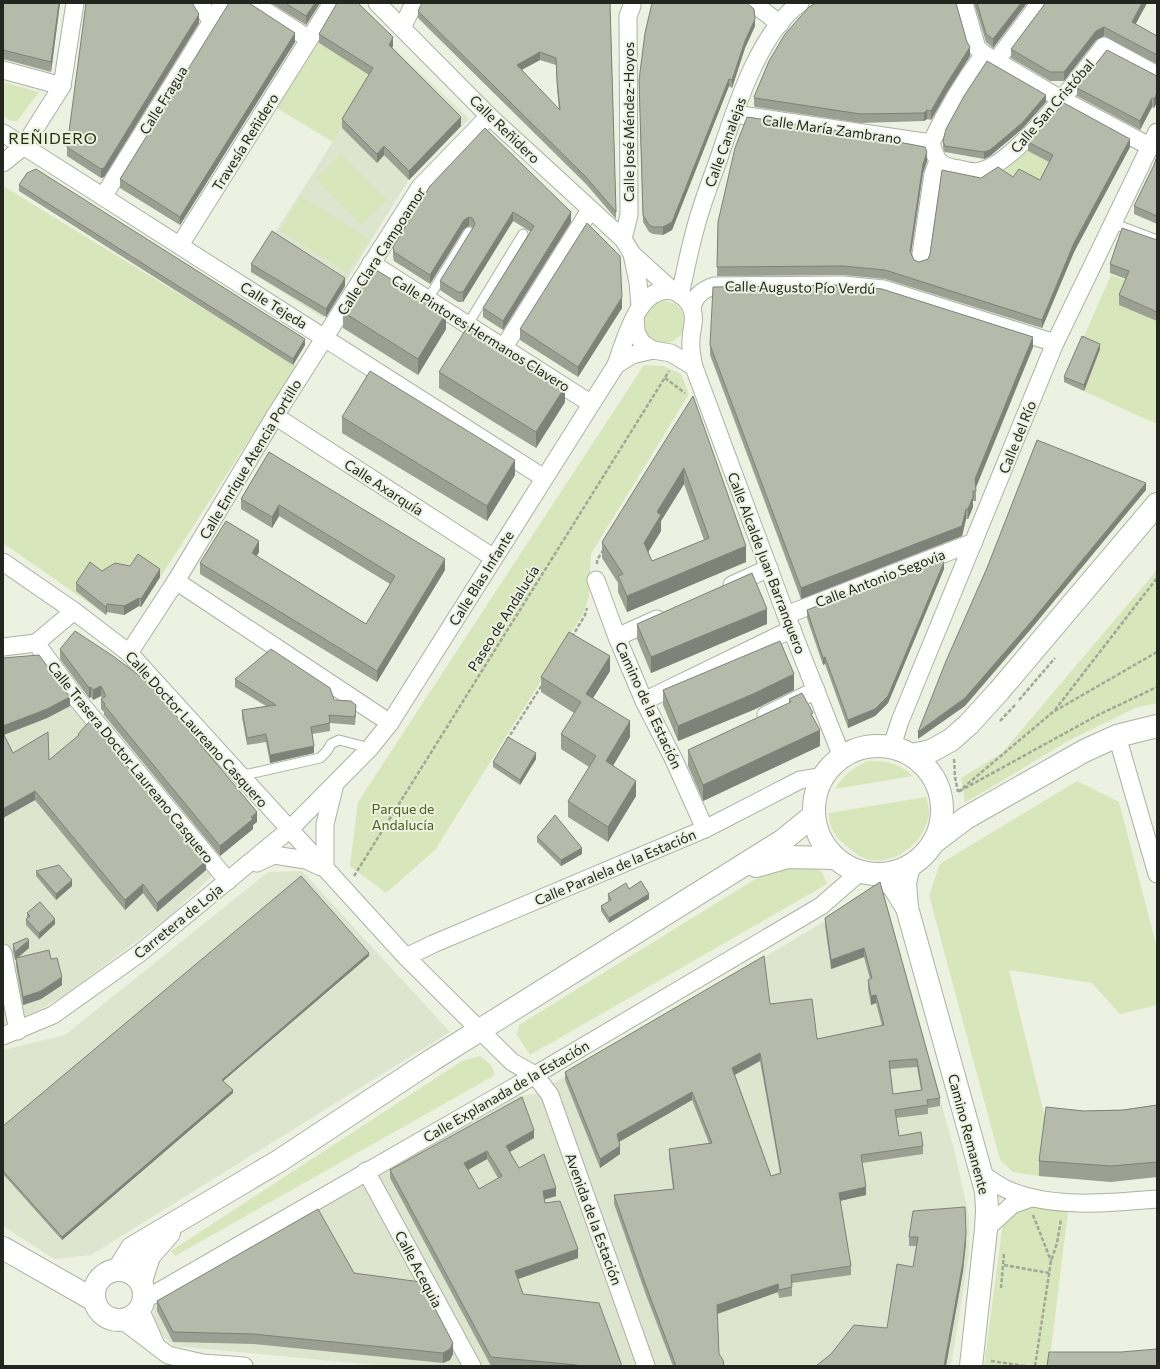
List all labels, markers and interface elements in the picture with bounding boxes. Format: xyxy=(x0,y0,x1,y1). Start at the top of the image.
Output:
street label: Calle José Méndez-Hoyos xyxy=(620,42,637,202)
street label: Calle San Cristóbal xyxy=(1007,56,1097,156)
street label: Calle Fragua xyxy=(135,63,191,137)
street label: Travesía Reñidero xyxy=(208,90,282,194)
street label: Calle Reñidero xyxy=(466,91,544,167)
street label: Calle Canalejas xyxy=(701,95,749,189)
street label: Calle María Zambrano xyxy=(761,111,903,147)
district label: REÑIDERO xyxy=(8,128,98,147)
street label: Calle Clara Campoamor xyxy=(333,183,429,318)
street label: Calle Pintores Hermanos Clavero xyxy=(389,271,573,395)
street label: Calle Augusto Pío Verdú xyxy=(725,277,875,297)
street label: Calle Tejeda xyxy=(237,278,311,332)
street label: Calle Enrique Atencia Portillo xyxy=(195,376,305,542)
street label: Calle del Río xyxy=(995,398,1039,476)
street label: Calle Axarquía xyxy=(341,455,427,519)
street label: Calle Alcalde Juan Barranquero xyxy=(724,470,810,656)
street label: Calle Blas Infante xyxy=(445,527,517,629)
street label: Calle Antonio Segovia xyxy=(813,545,947,611)
street label: Paseo de Andalucía xyxy=(464,562,542,674)
street label: Camino de la Estación xyxy=(612,639,686,771)
street label: Calle Doctor Laureano Casquero xyxy=(122,647,272,811)
street label: Calle Trasera Doctor Laureano Casquero xyxy=(44,658,218,866)
park label: Parque de Andalucía xyxy=(372,800,435,833)
street label: Calle Paralela de la Estación xyxy=(532,825,698,909)
street label: Carretera de Loja xyxy=(130,880,226,962)
street label: Calle Explanada de la Estación xyxy=(420,1036,592,1146)
street label: Camino Remanente xyxy=(945,1072,993,1196)
street label: Avenida de la Estación xyxy=(562,1151,626,1287)
street label: Calle Acequia xyxy=(392,1228,446,1310)

